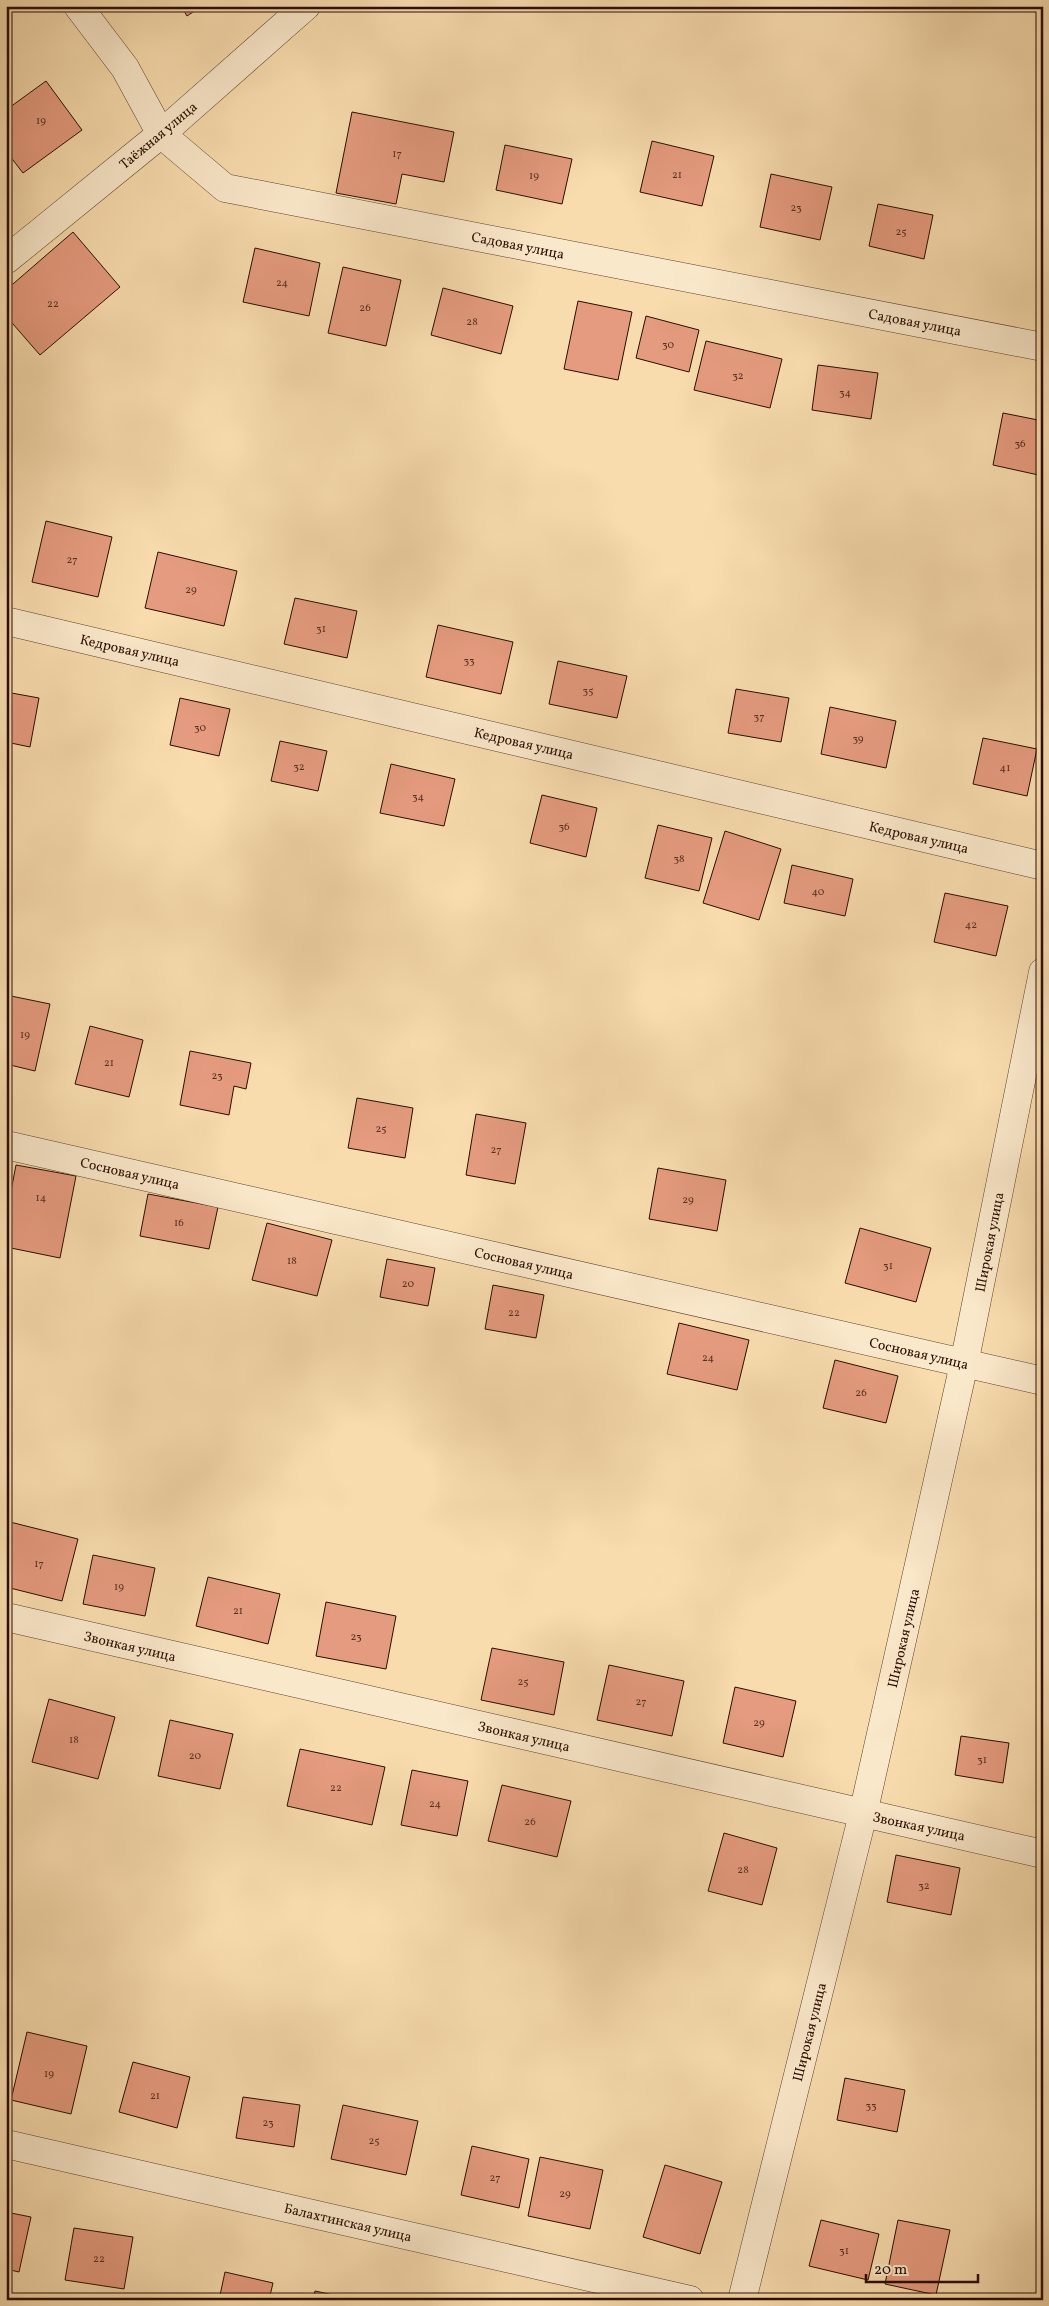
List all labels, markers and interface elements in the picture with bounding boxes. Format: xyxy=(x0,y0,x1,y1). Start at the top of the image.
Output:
street label: Таёжная улица xyxy=(116,98,202,174)
house number: 19 xyxy=(36,114,46,129)
house number: 17 xyxy=(392,147,402,162)
house number: 21 xyxy=(672,168,682,183)
house number: 19 xyxy=(529,169,539,184)
house number: 23 xyxy=(790,201,802,216)
house number: 25 xyxy=(895,225,907,240)
street label: Садовая улица xyxy=(470,228,566,265)
house number: 24 xyxy=(276,276,288,291)
house number: 22 xyxy=(47,297,59,312)
house number: 26 xyxy=(359,301,371,316)
street label: Садовая улица xyxy=(867,305,963,342)
house number: 28 xyxy=(466,315,478,330)
house number: 30 xyxy=(662,338,674,353)
house number: 32 xyxy=(732,369,744,384)
house number: 34 xyxy=(839,386,852,401)
house number: 36 xyxy=(1014,437,1026,452)
house number: 27 xyxy=(67,553,77,568)
house number: 29 xyxy=(185,583,197,598)
house number: 31 xyxy=(316,622,326,637)
street label: Кедровая улица xyxy=(78,631,181,672)
house number: 33 xyxy=(463,654,475,669)
house number: 35 xyxy=(583,684,593,699)
house number: 37 xyxy=(754,710,764,725)
house number: 30 xyxy=(194,721,206,736)
street label: Кедровая улица xyxy=(472,724,575,765)
house number: 39 xyxy=(852,732,864,747)
house number: 32 xyxy=(293,760,305,775)
house number: 41 xyxy=(1000,761,1010,776)
house number: 34 xyxy=(412,790,425,805)
street label: Кедровая улица xyxy=(867,818,970,859)
house number: 36 xyxy=(558,820,570,835)
house number: 38 xyxy=(673,852,685,867)
house number: 40 xyxy=(812,885,825,900)
house number: 42 xyxy=(965,918,977,933)
house number: 19 xyxy=(20,1028,30,1043)
house number: 21 xyxy=(104,1056,114,1071)
house number: 23 xyxy=(211,1069,223,1084)
house number: 25 xyxy=(375,1122,387,1137)
house number: 27 xyxy=(491,1143,501,1158)
street label: Сосновая улица xyxy=(78,1154,181,1195)
house number: 14 xyxy=(36,1191,47,1206)
street label: Широкая улица xyxy=(971,1191,1009,1294)
house number: 29 xyxy=(682,1193,694,1208)
house number: 16 xyxy=(174,1216,184,1231)
street label: Сосновая улица xyxy=(472,1244,575,1285)
house number: 18 xyxy=(287,1254,297,1269)
house number: 31 xyxy=(883,1259,893,1274)
house number: 20 xyxy=(402,1277,415,1292)
house number: 22 xyxy=(508,1306,520,1321)
street label: Сосновая улица xyxy=(867,1334,970,1375)
house number: 24 xyxy=(702,1351,714,1366)
house number: 26 xyxy=(855,1386,867,1401)
house number: 17 xyxy=(34,1557,44,1572)
house number: 19 xyxy=(114,1580,124,1595)
street label: Широкая улица xyxy=(884,1587,925,1690)
house number: 21 xyxy=(233,1604,243,1619)
street label: Звонкая улица xyxy=(82,1628,178,1667)
house number: 23 xyxy=(350,1630,362,1645)
house number: 25 xyxy=(517,1675,529,1690)
house number: 27 xyxy=(636,1695,646,1710)
house number: 29 xyxy=(753,1716,765,1731)
street label: Звонкая улица xyxy=(476,1718,572,1757)
house number: 18 xyxy=(69,1733,79,1748)
house number: 20 xyxy=(189,1749,202,1764)
house number: 31 xyxy=(977,1753,987,1768)
house number: 22 xyxy=(330,1781,342,1796)
house number: 24 xyxy=(429,1797,441,1812)
street label: Звонкая улица xyxy=(871,1808,967,1847)
house number: 26 xyxy=(524,1815,536,1830)
house number: 28 xyxy=(737,1863,749,1878)
house number: 32 xyxy=(918,1879,930,1894)
street label: Широкая улица xyxy=(789,1981,832,2084)
house number: 19 xyxy=(44,2067,54,2082)
house number: 21 xyxy=(150,2089,160,2104)
house number: 33 xyxy=(865,2099,877,2114)
house number: 23 xyxy=(262,2116,274,2131)
house number: 25 xyxy=(368,2134,380,2149)
house number: 27 xyxy=(490,2171,500,2186)
house number: 29 xyxy=(559,2187,571,2202)
street label: Балахтинская улица xyxy=(282,2199,414,2247)
house number: 31 xyxy=(839,2244,849,2259)
scale bar xyxy=(866,2251,979,2283)
house number: 22 xyxy=(93,2252,105,2267)
text: 20 m xyxy=(874,2260,907,2281)

